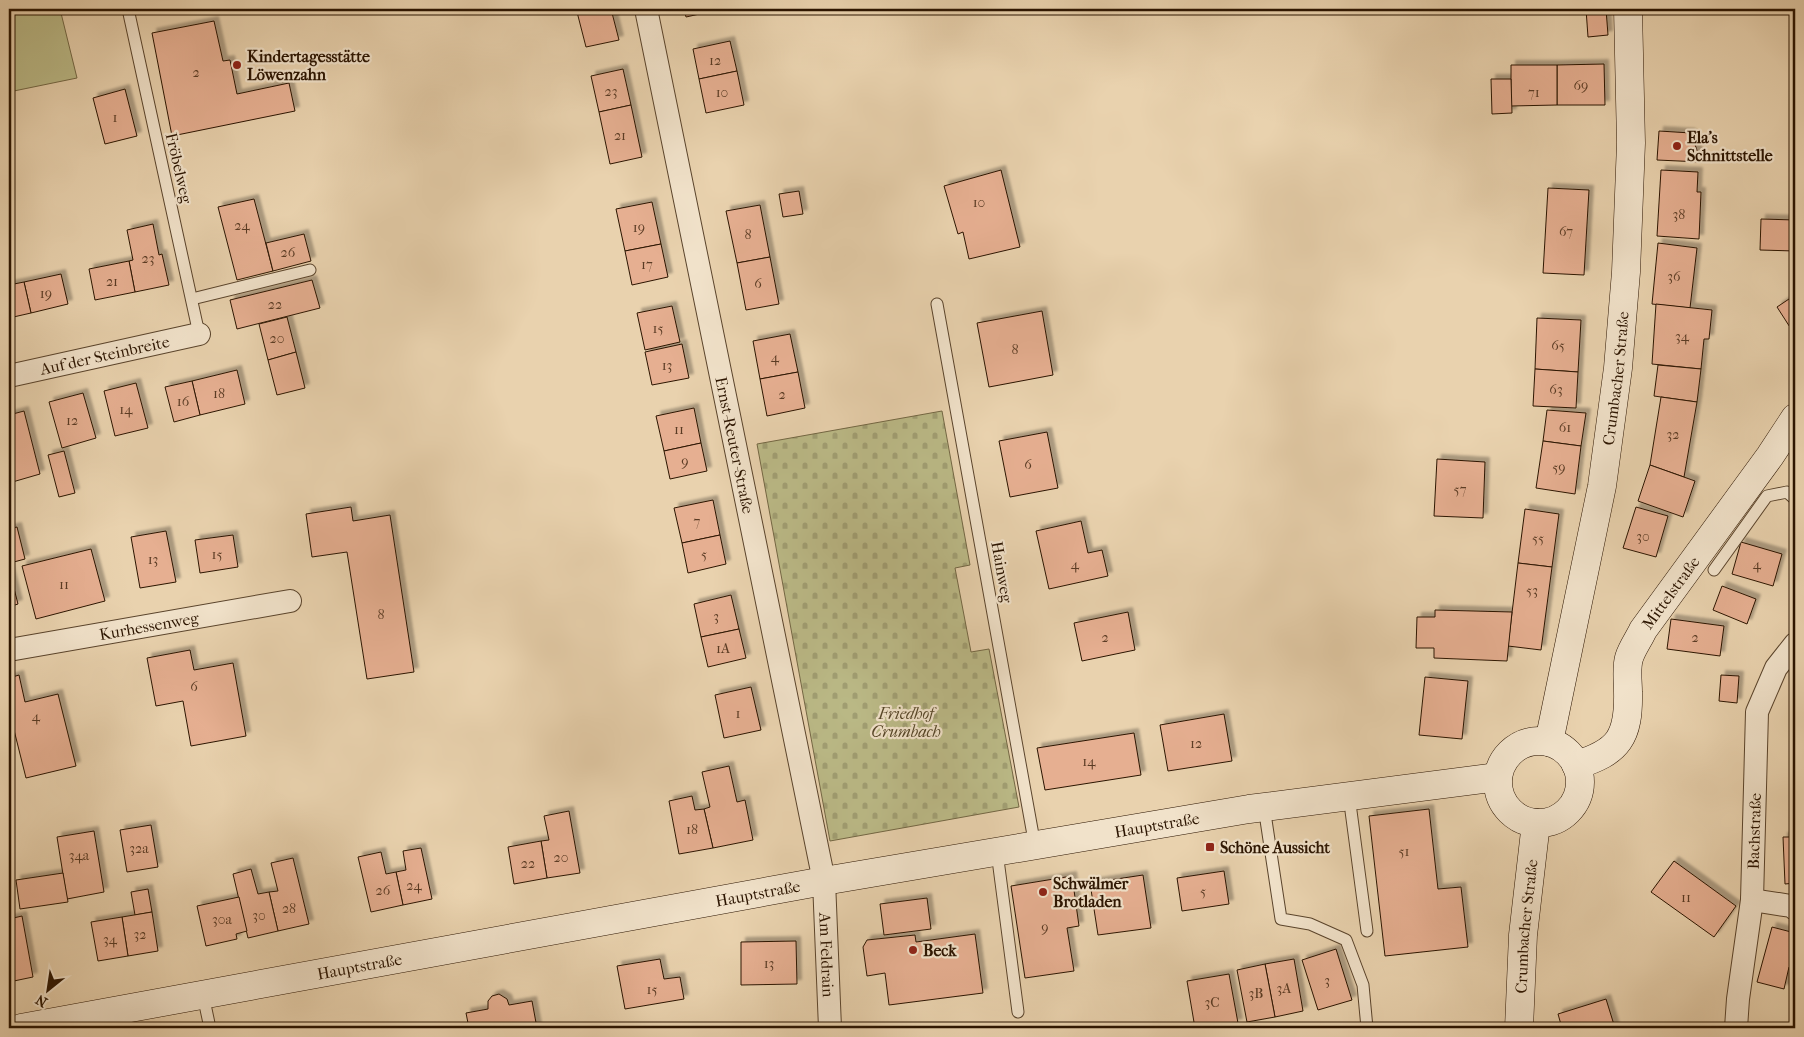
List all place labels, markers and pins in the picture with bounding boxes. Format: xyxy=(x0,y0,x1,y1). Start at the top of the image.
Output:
place label: Kindertagesstätte Löwenzahn xyxy=(247,47,370,84)
marker: Kindertagesstätte Löwenzahn xyxy=(231,59,243,71)
place label: Ela's Schnittstelle xyxy=(1687,128,1773,165)
marker: Ela's Schnittstelle xyxy=(1671,140,1683,152)
place label: Schöne Aussicht xyxy=(1220,838,1330,857)
marker: Schöne Aussicht xyxy=(1204,841,1216,853)
place label: Schwälmer Brotladen xyxy=(1053,874,1130,911)
marker: Schwälmer Brotladen xyxy=(1037,886,1049,898)
place label: Beck xyxy=(923,941,957,960)
marker: Beck xyxy=(907,944,919,956)

